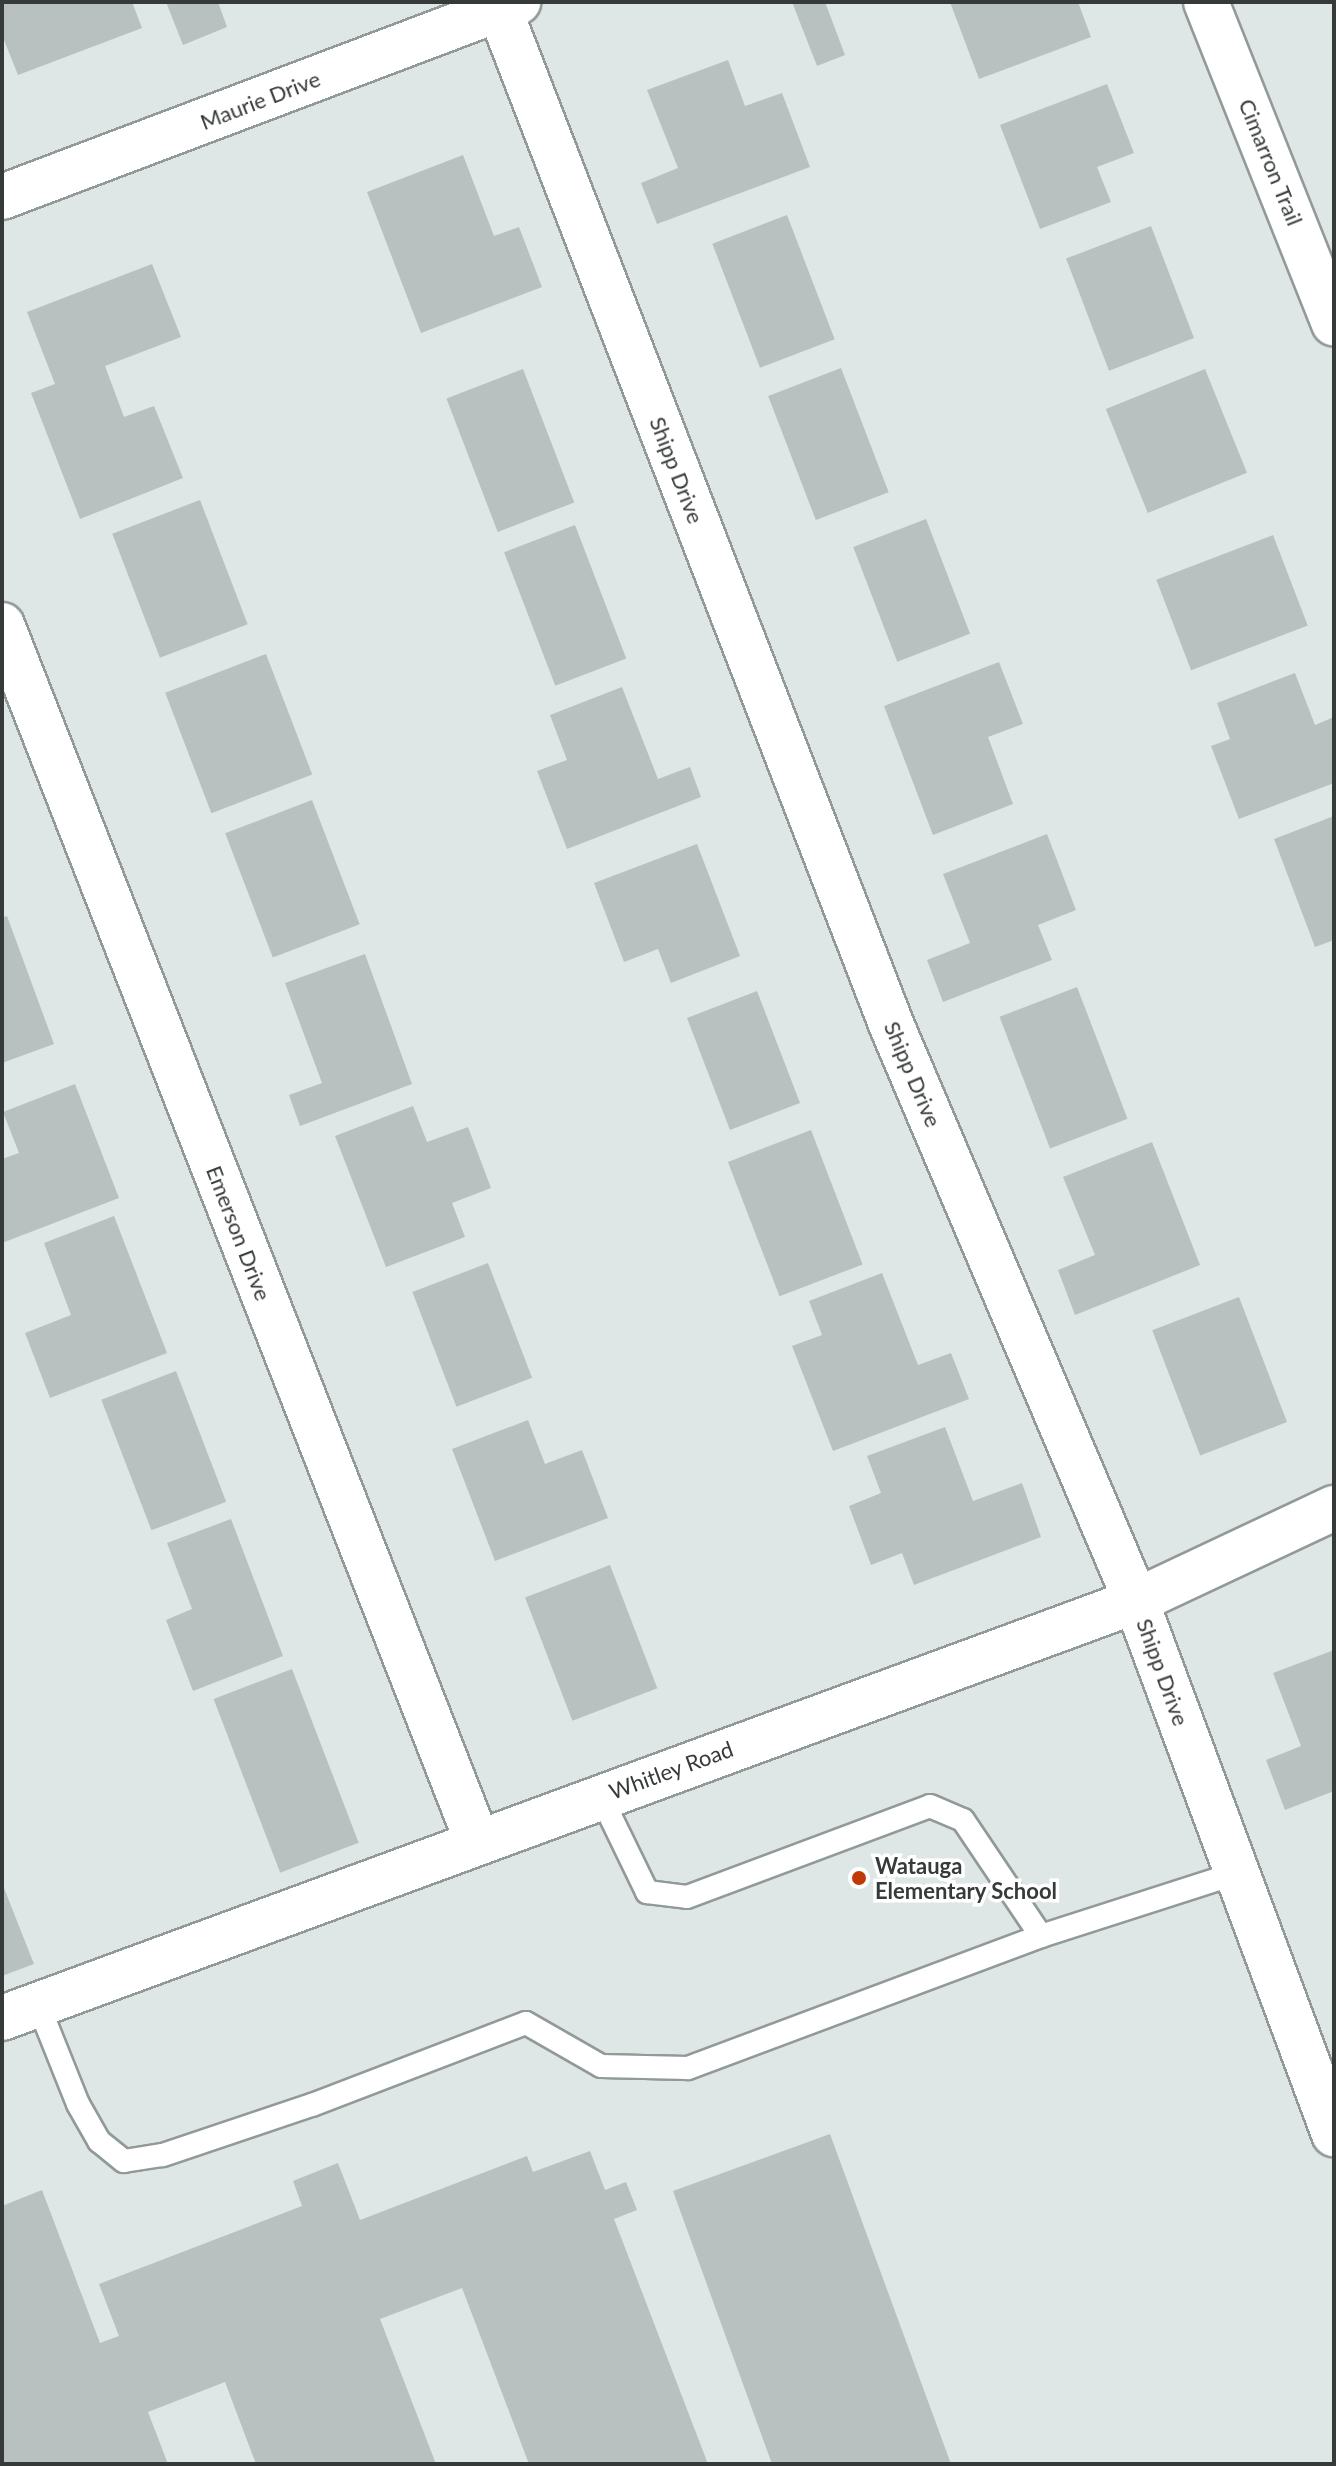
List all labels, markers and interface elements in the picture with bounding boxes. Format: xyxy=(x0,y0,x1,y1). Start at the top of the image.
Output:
street label: Maurie Drive xyxy=(196,65,324,135)
street label: Cimarron Trail xyxy=(1234,95,1308,229)
street label: Shipp Drive xyxy=(645,413,709,527)
street label: Shipp Drive xyxy=(879,1017,947,1131)
street label: Emerson Drive xyxy=(201,1162,277,1304)
street label: Shipp Drive xyxy=(1131,1615,1195,1729)
street label: Whitley Road xyxy=(605,1735,737,1805)
place label: Watauga Elementary School xyxy=(875,1852,1058,1904)
marker: Watauga Elementary School xyxy=(850,1869,868,1887)

